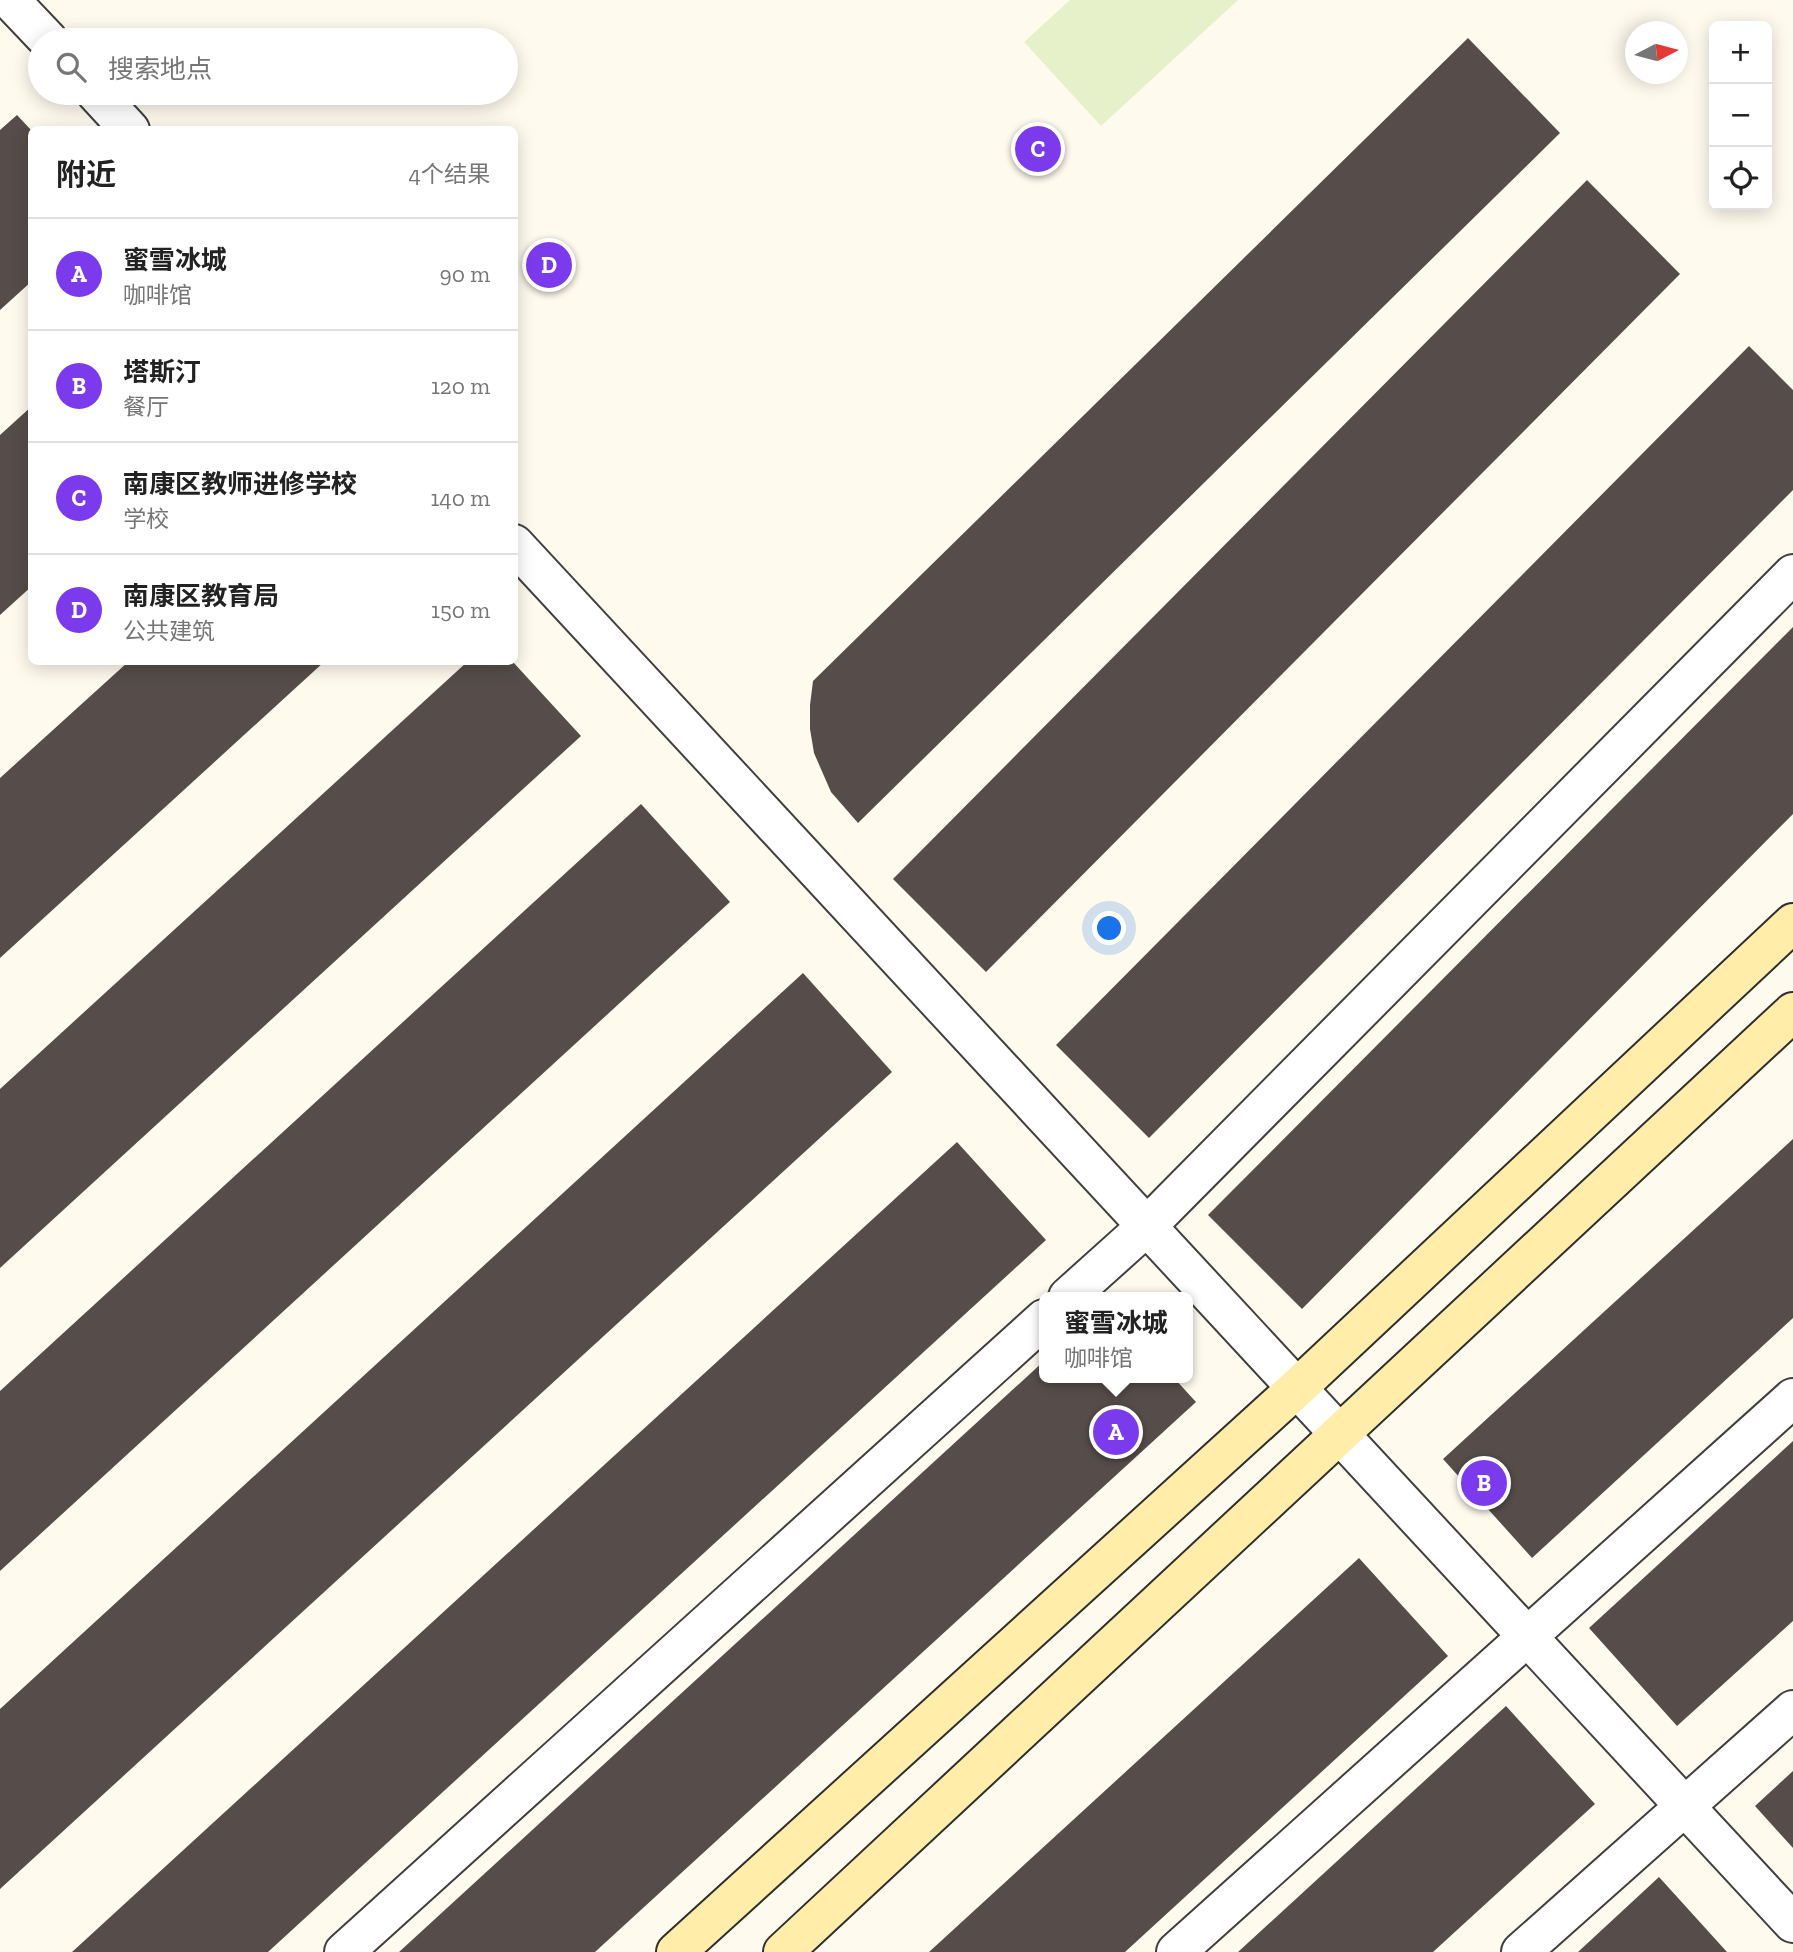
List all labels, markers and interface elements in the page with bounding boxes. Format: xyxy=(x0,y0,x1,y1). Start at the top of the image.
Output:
north arrow xyxy=(1625,21,1688,84)
map controls xyxy=(1709,21,1772,210)
button: + xyxy=(1709,21,1772,84)
search box xyxy=(28,28,518,105)
icon: search xyxy=(52,48,90,86)
text: 搜索地点 xyxy=(108,53,212,85)
button: − xyxy=(1709,84,1772,147)
pin: C xyxy=(1015,123,1061,175)
button: locate xyxy=(1709,147,1772,210)
text: 附近 xyxy=(56,157,116,193)
text: 4个结果 xyxy=(409,160,490,188)
pin: D xyxy=(526,239,572,291)
text: 蜜雪冰城 xyxy=(123,244,227,276)
text: A xyxy=(71,260,87,288)
text: 90 m xyxy=(439,260,490,288)
text: 咖啡馆 xyxy=(123,281,192,309)
text: 塔斯汀 xyxy=(123,356,201,388)
text: B xyxy=(72,372,86,400)
text: 120 m xyxy=(431,372,490,400)
text: 餐厅 xyxy=(123,393,169,421)
text: 南康区教师进修学校 xyxy=(123,468,357,500)
text: C xyxy=(72,484,86,512)
text: 140 m xyxy=(430,484,490,512)
text: 学校 xyxy=(123,505,169,533)
text: 南康区教育局 xyxy=(123,580,279,612)
text: D xyxy=(71,596,87,624)
text: 150 m xyxy=(431,596,490,624)
text: 公共建筑 xyxy=(123,617,215,645)
your location xyxy=(1092,911,1126,945)
popup xyxy=(1039,1292,1193,1383)
text: 蜜雪冰城 xyxy=(1064,1307,1168,1339)
text: 咖啡馆 xyxy=(1064,1344,1133,1372)
pin: A xyxy=(1093,1406,1139,1458)
pin: B xyxy=(1461,1457,1507,1509)

